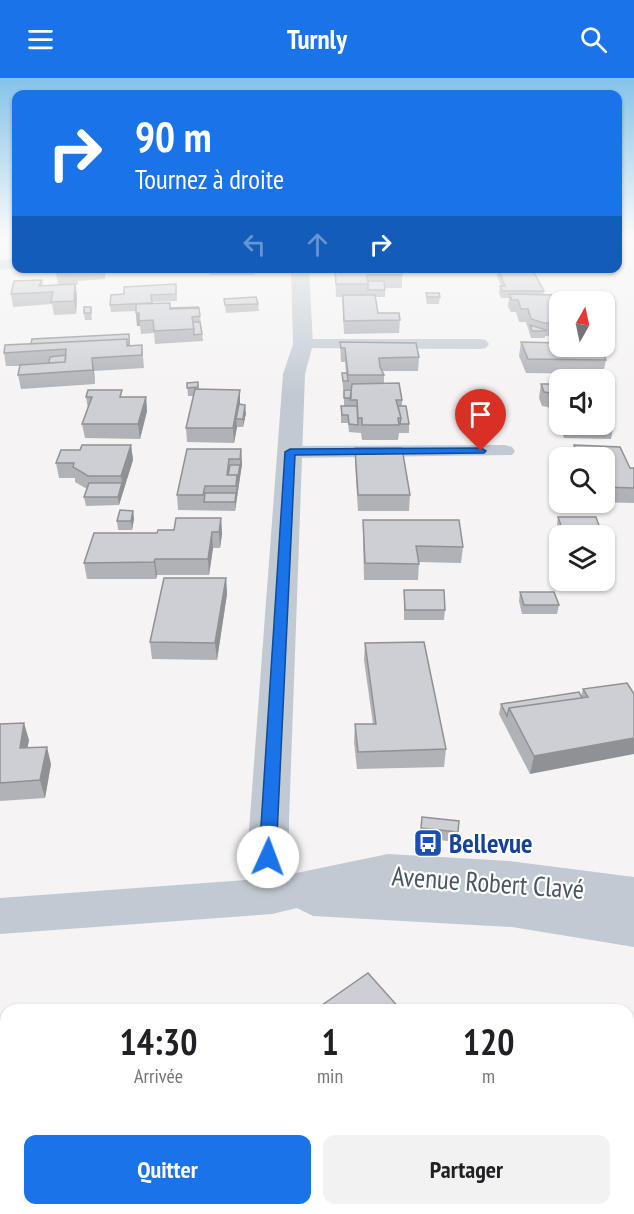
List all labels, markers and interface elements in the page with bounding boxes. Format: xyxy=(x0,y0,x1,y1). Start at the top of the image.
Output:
text: Turnly xyxy=(287,22,347,56)
icon: menu xyxy=(24,23,57,56)
icon: search xyxy=(577,23,610,56)
text: 90 m xyxy=(135,109,212,164)
icon: right xyxy=(36,114,114,192)
text: Tournez à droite xyxy=(135,162,284,196)
icon: left xyxy=(238,228,271,261)
icon: ahead xyxy=(301,228,334,261)
icon: right xyxy=(364,228,397,261)
north arrow xyxy=(549,291,615,357)
map controls xyxy=(549,291,615,591)
button: sound xyxy=(549,369,615,435)
pin xyxy=(455,389,506,451)
icon: arrive xyxy=(464,398,497,431)
button: search xyxy=(549,447,615,513)
button: layers xyxy=(549,525,615,591)
position arrow xyxy=(236,825,300,889)
place label: Bellevue xyxy=(449,826,533,860)
bus stop icon: Bellevue xyxy=(412,827,444,859)
street label: Avenue Robert Clavé xyxy=(391,858,585,906)
text: 14:30 xyxy=(120,1018,197,1065)
text: 1 xyxy=(321,1018,339,1065)
text: 120 xyxy=(463,1018,514,1065)
text: Arrivée xyxy=(134,1063,183,1089)
text: min xyxy=(317,1063,343,1089)
text: m xyxy=(482,1063,495,1089)
button: Quitter xyxy=(24,1135,311,1204)
button: Partager xyxy=(323,1135,610,1204)

